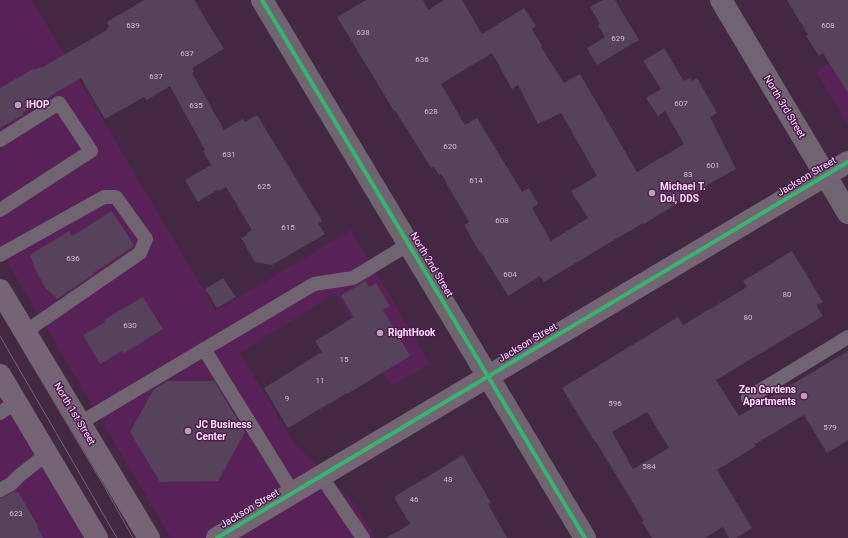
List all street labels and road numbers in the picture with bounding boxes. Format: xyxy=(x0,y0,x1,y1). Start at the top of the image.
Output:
street label: North 3rd Street xyxy=(761,73,807,141)
street label: Jackson Street xyxy=(775,155,839,199)
street label: North 2nd Street xyxy=(407,230,455,300)
street label: Jackson Street xyxy=(496,321,560,365)
street label: North 1st Street xyxy=(51,381,97,447)
street label: Jackson Street xyxy=(218,487,282,531)

